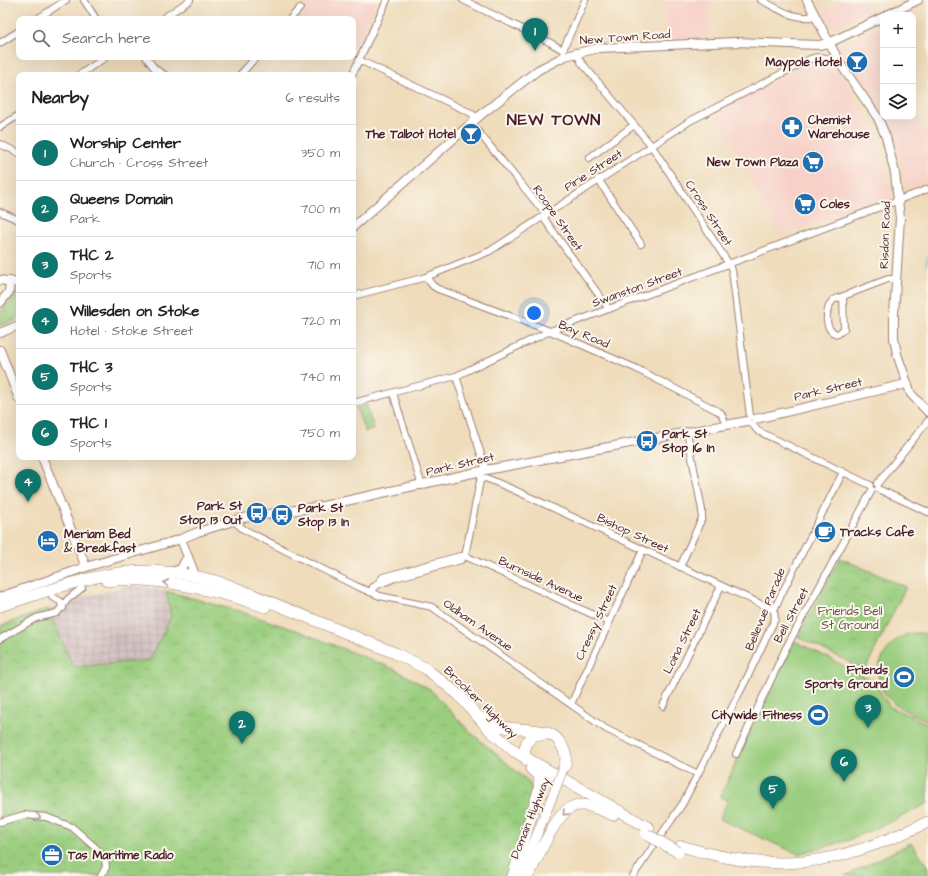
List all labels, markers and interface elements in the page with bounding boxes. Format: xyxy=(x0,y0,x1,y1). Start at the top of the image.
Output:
map controls xyxy=(880,12,916,120)
button: + xyxy=(880,12,916,48)
search box xyxy=(16,16,356,60)
pin: 1 xyxy=(522,18,548,51)
street label: New Town Road xyxy=(579,26,671,49)
icon: search xyxy=(30,27,52,49)
text: Search here xyxy=(62,28,151,49)
button: − xyxy=(880,48,916,84)
bar icon: Maypole Hotel xyxy=(844,49,870,75)
place label: Maypole Hotel xyxy=(766,54,842,72)
button: layers xyxy=(880,84,916,120)
text: Nearby xyxy=(32,86,89,110)
text: 6 results xyxy=(285,89,340,107)
district label: NEW TOWN xyxy=(507,109,601,131)
place label: Chemist Warehouse xyxy=(807,112,870,143)
pharmacy icon: Chemist Warehouse xyxy=(779,114,805,140)
bar icon: The Talbot Hotel xyxy=(458,121,484,147)
place label: The Talbot Hotel xyxy=(364,126,456,143)
text: Worship Center xyxy=(70,133,181,154)
text: 1 xyxy=(44,144,46,162)
text: 350 m xyxy=(301,144,340,162)
street label: Pirie Street xyxy=(561,145,626,196)
supermarket icon: New Town Plaza xyxy=(800,149,826,175)
text: Church · Cross Street xyxy=(70,154,208,172)
place label: New Town Plaza xyxy=(707,154,799,171)
street label: Cross Street xyxy=(681,177,736,250)
street label: Roope Street xyxy=(529,182,587,255)
text: Queens Domain xyxy=(70,189,173,210)
supermarket icon: Coles xyxy=(792,191,818,217)
place label: Coles xyxy=(820,196,850,213)
text: 2 xyxy=(41,200,49,218)
text: 700 m xyxy=(300,200,340,218)
street label: Risdon Road xyxy=(876,201,895,269)
text: Park xyxy=(70,210,100,228)
text: THC 2 xyxy=(70,245,114,266)
text: 3 xyxy=(42,256,48,274)
text: 710 m xyxy=(307,256,340,274)
street label: Swanston Street xyxy=(590,263,685,312)
text: Sports xyxy=(70,266,112,284)
text: Willesden on Stoke xyxy=(70,301,199,322)
your location xyxy=(524,303,544,323)
text: 4 xyxy=(41,312,49,330)
text: 720 m xyxy=(301,312,340,330)
street label: Bay Road xyxy=(555,316,612,354)
text: Hotel · Stoke Street xyxy=(70,322,193,340)
text: THC 3 xyxy=(70,357,113,378)
text: 5 xyxy=(40,368,50,386)
text: 740 m xyxy=(300,368,340,386)
street label: Park Street xyxy=(792,373,864,406)
text: Sports xyxy=(70,378,112,396)
text: THC 1 xyxy=(70,413,107,434)
text: 6 xyxy=(41,424,49,442)
text: 750 m xyxy=(299,424,340,442)
place label: Park St Stop 16 In xyxy=(661,426,714,458)
bus stop icon: Park St Stop 16 In xyxy=(634,428,660,454)
text: Sports xyxy=(70,434,112,452)
street label: Park Street xyxy=(424,448,496,481)
pin: 4 xyxy=(15,469,41,502)
place label: Park St Stop 13 Out xyxy=(179,498,242,530)
bus stop icon: Park St Stop 13 Out xyxy=(244,500,270,526)
place label: Park St Stop 13 In xyxy=(297,500,349,532)
bus stop icon: Park St Stop 13 In xyxy=(269,502,295,528)
street label: Bishop Street xyxy=(594,509,672,558)
cafe icon: Tracks Cafe xyxy=(812,519,838,545)
place label: Tracks Cafe xyxy=(839,524,915,541)
place label: Meriam Bed & Breakfast xyxy=(63,526,136,557)
hotel icon: Meriam Bed & Breakfast xyxy=(35,528,61,554)
street label: Burnside Avenue xyxy=(496,552,586,607)
street label: Bellevue Parade xyxy=(741,565,790,653)
one-way arrow xyxy=(163,579,169,588)
street label: Cressy Street xyxy=(571,581,622,663)
street label: Bell Street xyxy=(770,584,813,646)
street label: Oldham Avenue xyxy=(440,595,516,656)
park label: Friends Bell St Ground xyxy=(817,603,883,634)
street label: Loina Street xyxy=(659,606,706,677)
street label: Brooker Highway xyxy=(439,662,522,743)
place label: Friends Sports Ground xyxy=(804,662,889,694)
sports icon: Friends Sports Ground xyxy=(891,664,917,690)
pin: 3 xyxy=(855,695,881,728)
sports icon: Citywide Fitness xyxy=(805,702,831,728)
place label: Citywide Fitness xyxy=(712,707,802,725)
pin: 2 xyxy=(229,711,255,744)
pin: 6 xyxy=(831,749,857,782)
street label: Domain Highway xyxy=(506,775,556,862)
pin: 5 xyxy=(760,776,786,809)
one-way arrow xyxy=(562,808,570,816)
one-way arrow xyxy=(35,812,41,821)
office icon: Tas Maritime Radio xyxy=(39,842,65,868)
place label: Tas Maritime Radio xyxy=(67,847,174,864)

